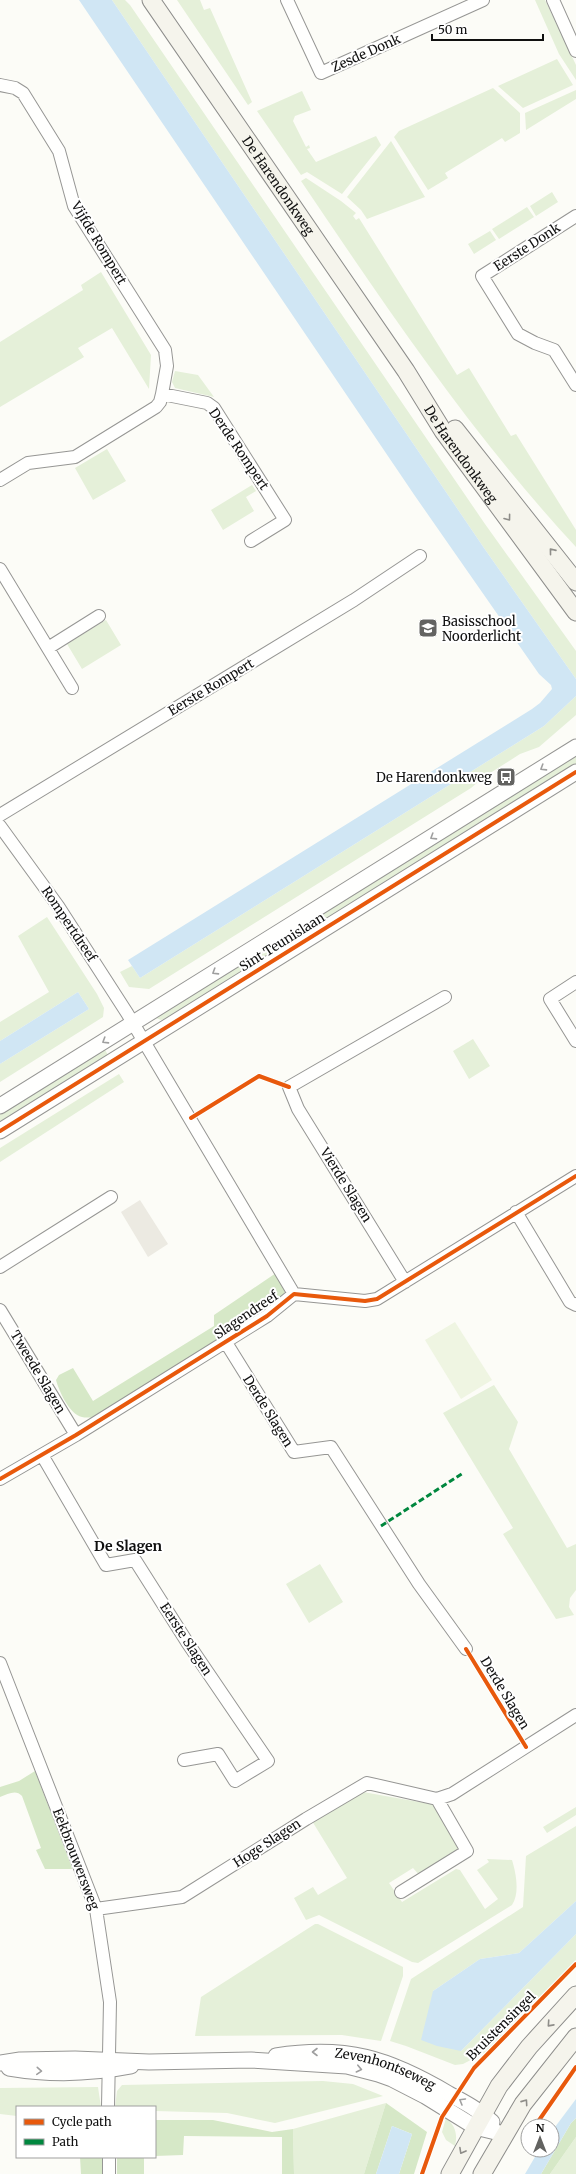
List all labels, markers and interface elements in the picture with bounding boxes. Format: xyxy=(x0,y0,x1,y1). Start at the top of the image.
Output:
scale bar xyxy=(432,16,543,42)
text: 50 m xyxy=(438,22,467,37)
street label: Zesde Donk xyxy=(329,30,404,76)
street label: De Harendonkweg xyxy=(239,133,318,238)
street label: Vijfde Rompert xyxy=(67,197,131,288)
street label: Eerste Donk xyxy=(490,219,564,275)
street label: De Harendonkweg xyxy=(421,402,502,507)
street label: Derde Rompert xyxy=(205,405,273,493)
one-way arrow xyxy=(503,514,510,521)
one-way arrow xyxy=(550,548,557,555)
place label: Basisschool Noorderlicht xyxy=(442,613,521,645)
school or university icon: Basisschool Noorderlicht xyxy=(417,617,439,639)
street label: Eerste Rompert xyxy=(165,655,257,719)
one-way arrow xyxy=(540,763,547,770)
bus stop icon: De Harendonkweg xyxy=(495,766,517,788)
place label: De Harendonkweg xyxy=(376,769,492,786)
one-way arrow xyxy=(430,832,437,839)
street label: Rompertdreef xyxy=(38,883,101,966)
street label: Sint Teunislaan xyxy=(236,909,328,975)
one-way arrow xyxy=(212,967,219,975)
one-way arrow xyxy=(102,1036,109,1043)
street label: Vierde Slagen xyxy=(316,1144,376,1226)
street label: Slagendreef xyxy=(211,1287,282,1343)
street label: Tweede Slagen xyxy=(7,1327,70,1417)
street label: Derde Slagen xyxy=(239,1372,297,1451)
district label: De Slagen xyxy=(94,1537,163,1555)
street label: Eerste Slagen xyxy=(156,1599,216,1679)
street label: Derde Slagen xyxy=(477,1654,534,1733)
street label: Eekbrouwersweg xyxy=(49,1806,103,1912)
street label: Hoge Slagen xyxy=(230,1815,304,1871)
street label: Bruistensingel xyxy=(463,1988,539,2064)
one-way arrow xyxy=(547,2019,555,2027)
street label: Zevenhontseweg xyxy=(334,2044,439,2093)
one-way arrow xyxy=(312,2048,318,2056)
one-way arrow xyxy=(356,2065,363,2073)
one-way arrow xyxy=(36,2067,42,2076)
one-way arrow xyxy=(459,2099,467,2106)
one-way arrow xyxy=(520,2099,527,2106)
legend xyxy=(16,2106,156,2158)
text: Cycle path xyxy=(52,2114,112,2129)
north arrow xyxy=(520,2118,560,2158)
text: N xyxy=(536,2121,545,2135)
text: Path xyxy=(52,2134,78,2149)
one-way arrow xyxy=(459,2146,467,2154)

